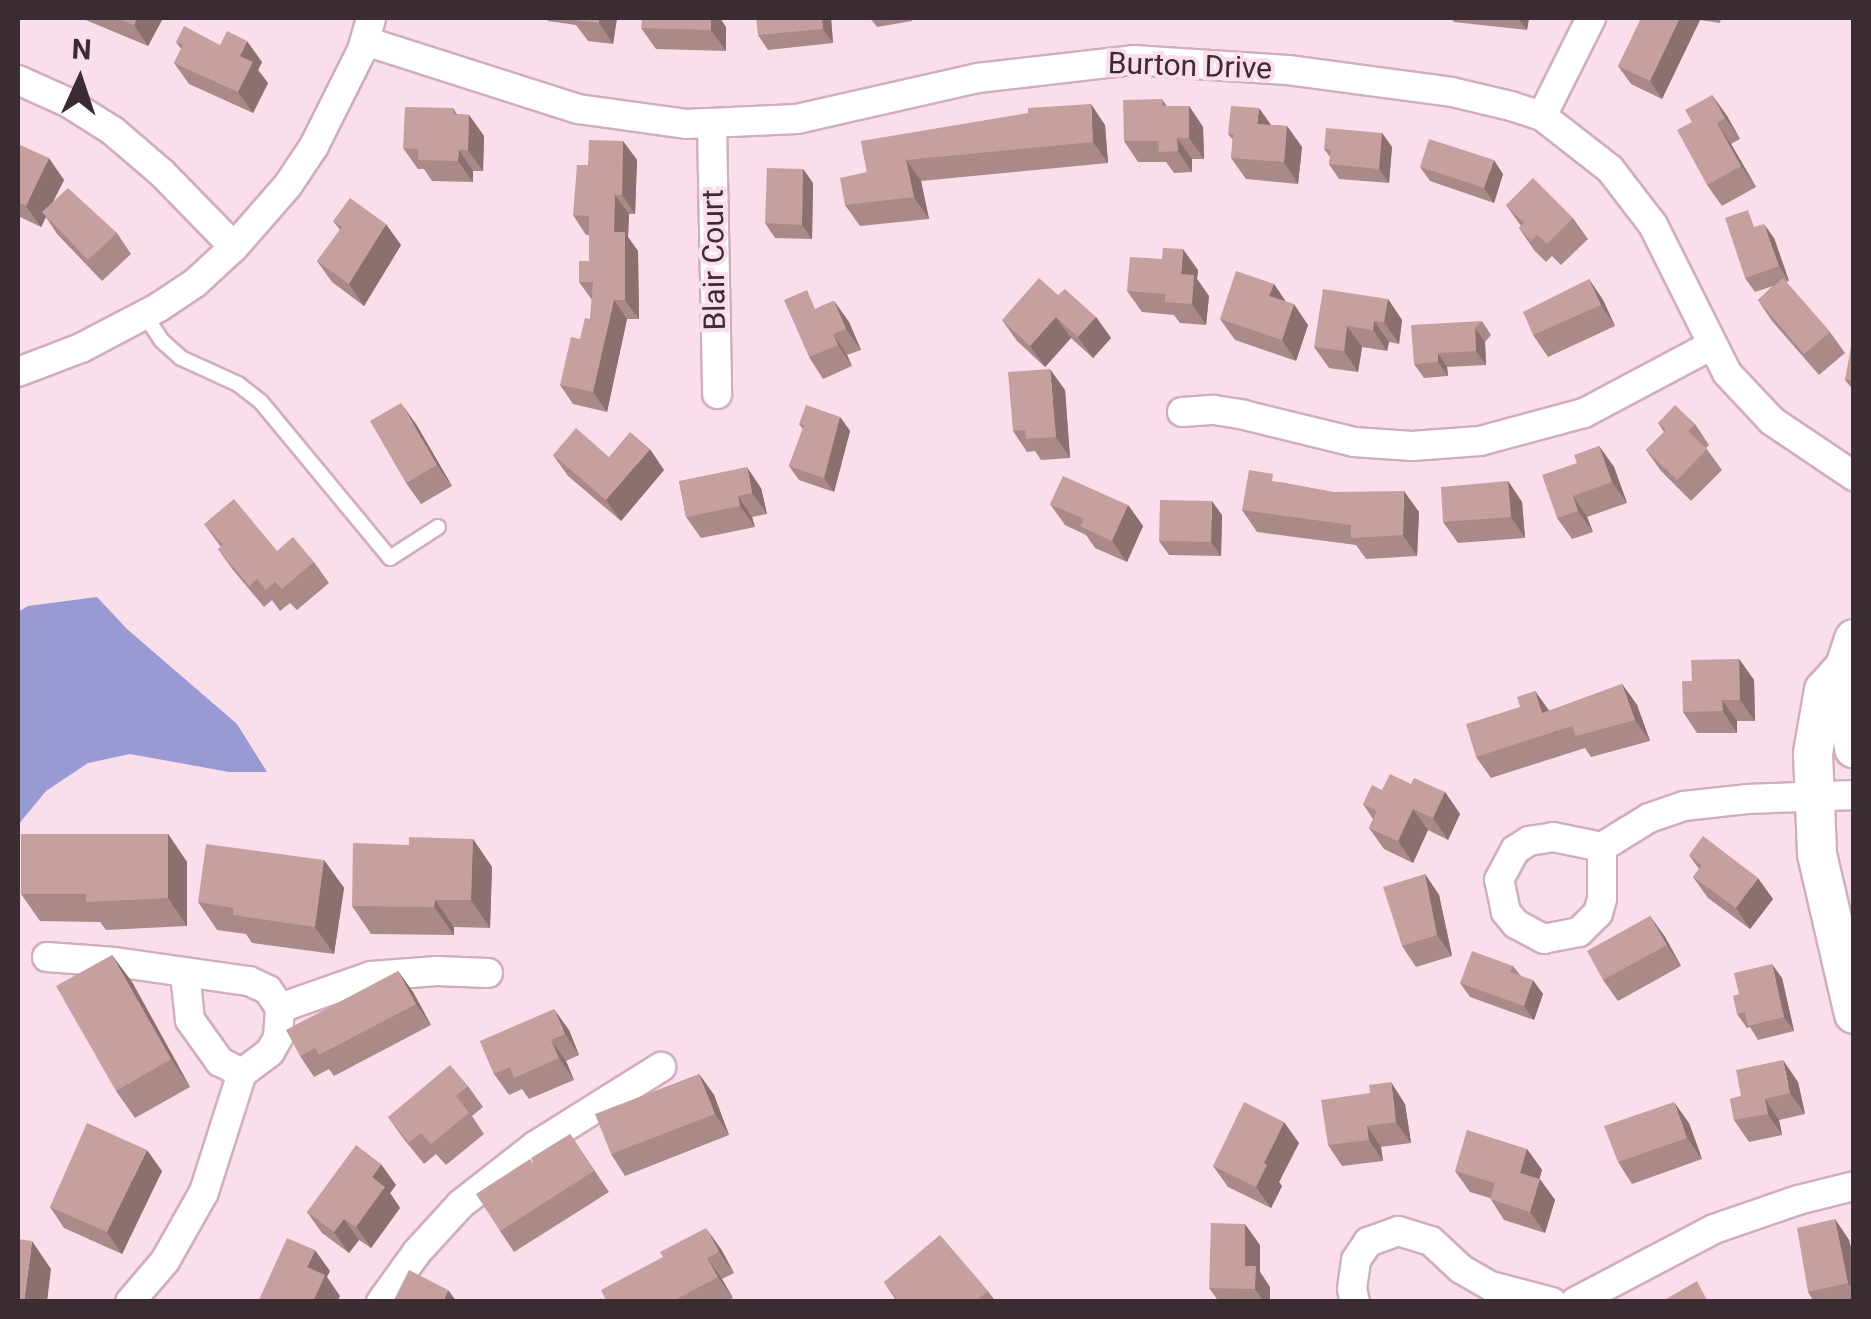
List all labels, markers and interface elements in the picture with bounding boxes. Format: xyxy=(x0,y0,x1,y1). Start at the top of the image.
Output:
north arrow xyxy=(30,30,130,130)
text: N xyxy=(71,33,92,67)
street label: Burton Drive xyxy=(1107,45,1273,87)
street label: Blair Court xyxy=(695,189,733,331)

